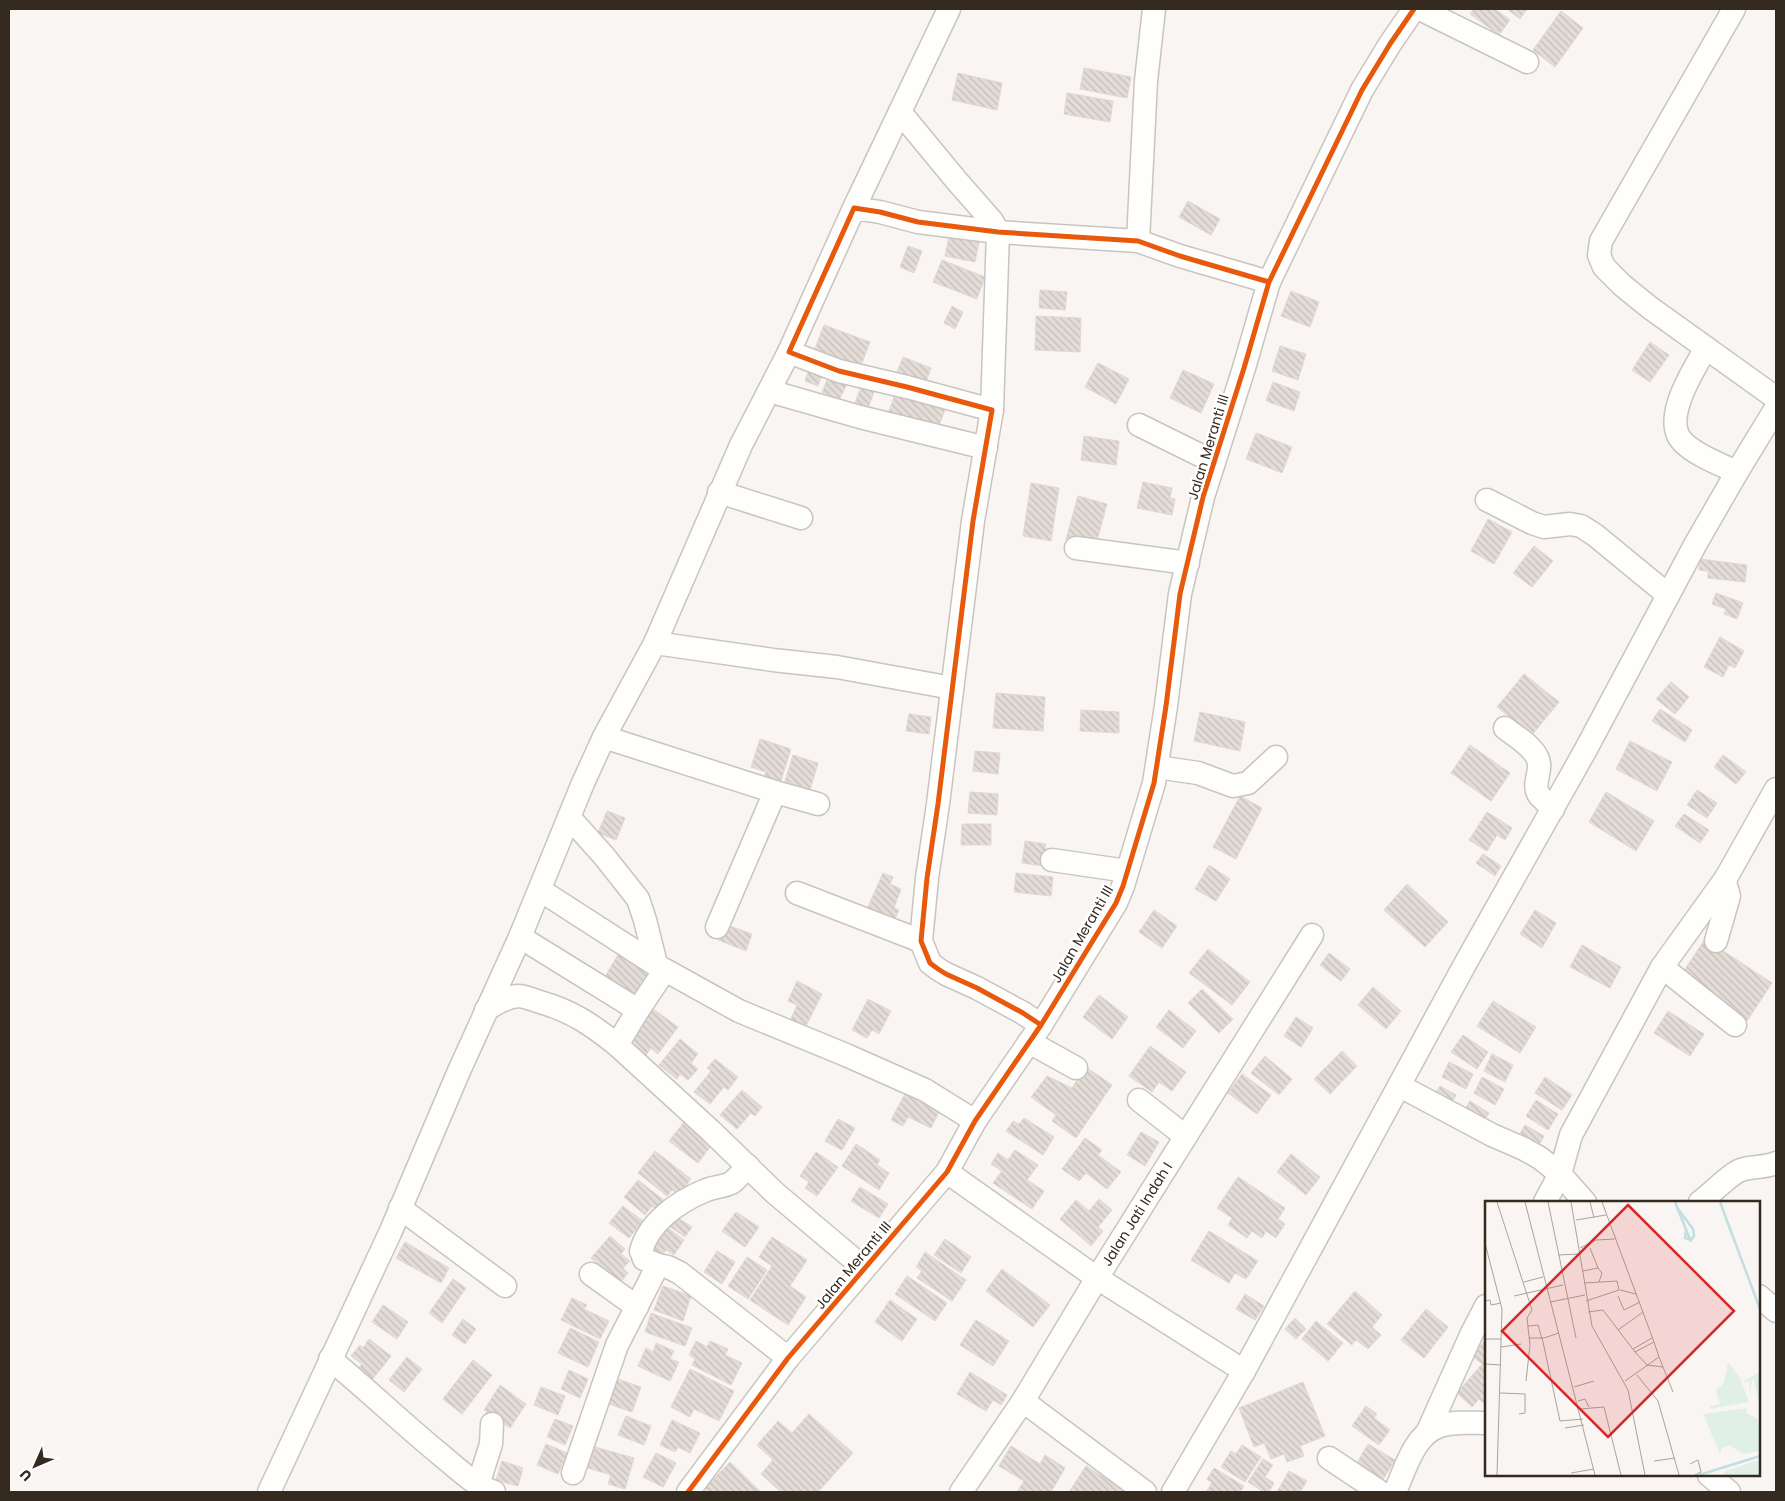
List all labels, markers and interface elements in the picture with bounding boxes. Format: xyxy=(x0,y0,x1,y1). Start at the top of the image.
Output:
street label: Jalan Meranti III xyxy=(1182,392,1234,502)
street label: Jalan Meranti III xyxy=(1046,882,1118,986)
street label: Jalan Jati Indah I xyxy=(1097,1158,1177,1270)
inset map xyxy=(1485,1201,1760,1476)
street label: Jalan Meranti III xyxy=(810,1217,896,1313)
north arrow xyxy=(10,1441,60,1491)
text: U xyxy=(15,1465,36,1486)

